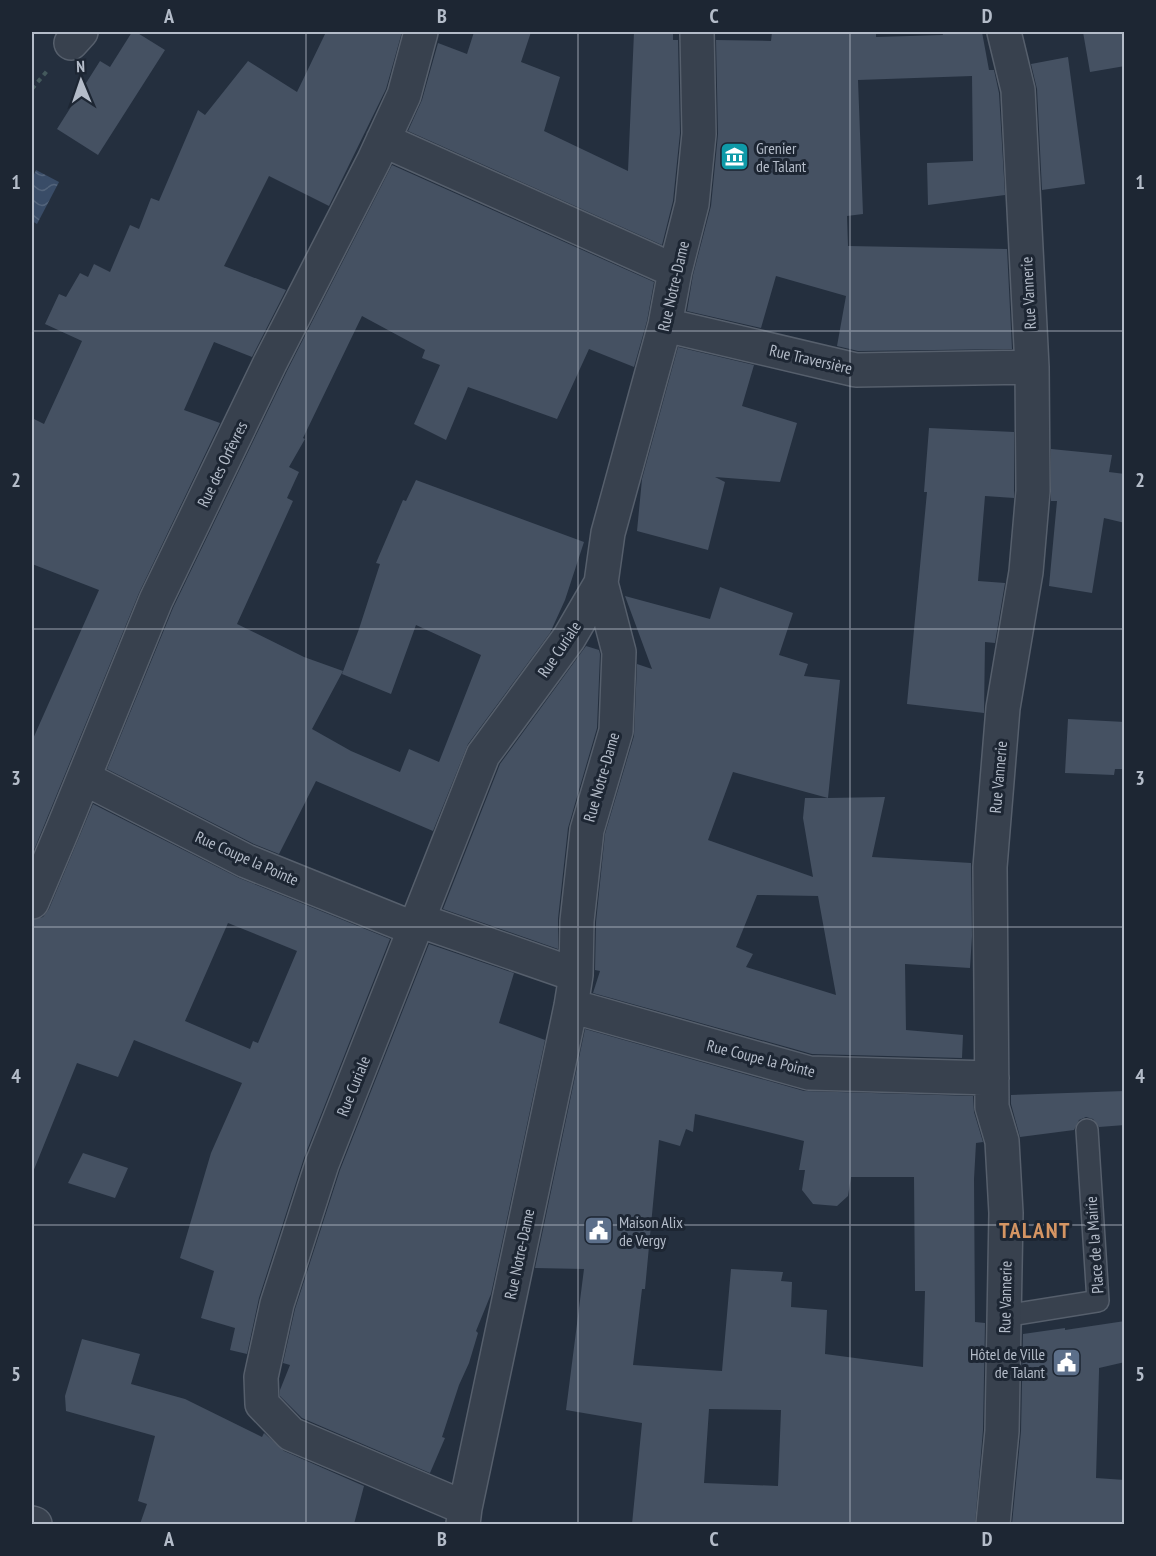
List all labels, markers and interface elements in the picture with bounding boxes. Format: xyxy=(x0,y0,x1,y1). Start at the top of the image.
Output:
text: A xyxy=(163,3,175,29)
text: B xyxy=(437,3,447,29)
text: C xyxy=(709,3,719,29)
text: D xyxy=(982,3,993,29)
north arrow xyxy=(51,51,111,111)
text: N xyxy=(76,56,85,76)
place label: Grenier de Talant xyxy=(756,138,807,176)
museum icon: Grenier de Talant xyxy=(719,141,751,173)
text: 1 xyxy=(11,169,21,195)
text: 1 xyxy=(1135,169,1145,195)
street label: Rue Notre-Dame xyxy=(653,239,693,333)
street label: Rue Vannerie xyxy=(1016,256,1040,330)
street label: Rue Traversière xyxy=(768,340,854,378)
street label: Rue des Orfèvres xyxy=(193,418,251,510)
text: 2 xyxy=(11,467,21,493)
text: 2 xyxy=(1135,467,1145,493)
street label: Rue Curiale xyxy=(533,617,585,681)
street label: Rue Notre-Dame xyxy=(579,730,623,824)
street label: Rue Vannerie xyxy=(985,740,1011,814)
text: 3 xyxy=(11,765,21,791)
text: 3 xyxy=(1135,765,1145,791)
street label: Rue Coupe la Pointe xyxy=(192,826,302,890)
street label: Rue Coupe la Pointe xyxy=(705,1035,817,1081)
street label: Rue Curiale xyxy=(332,1053,374,1119)
text: 4 xyxy=(11,1063,21,1089)
text: 4 xyxy=(1135,1063,1145,1089)
street label: Place de la Mairie xyxy=(1081,1196,1107,1294)
street label: Rue Notre-Dame xyxy=(500,1207,538,1301)
place label: Maison Alix de Vergy xyxy=(619,1212,683,1250)
public building icon: Maison Alix de Vergy xyxy=(582,1215,614,1247)
district label: TALANT xyxy=(999,1216,1071,1244)
street label: Rue Vannerie xyxy=(994,1261,1016,1333)
place label: Hôtel de Ville de Talant xyxy=(970,1344,1046,1382)
public building icon: Hôtel de Ville de Talant xyxy=(1050,1347,1082,1379)
text: 5 xyxy=(11,1361,21,1387)
text: 5 xyxy=(1135,1361,1145,1387)
text: A xyxy=(163,1526,175,1552)
text: B xyxy=(437,1526,447,1552)
text: C xyxy=(709,1526,719,1552)
text: D xyxy=(982,1526,993,1552)

